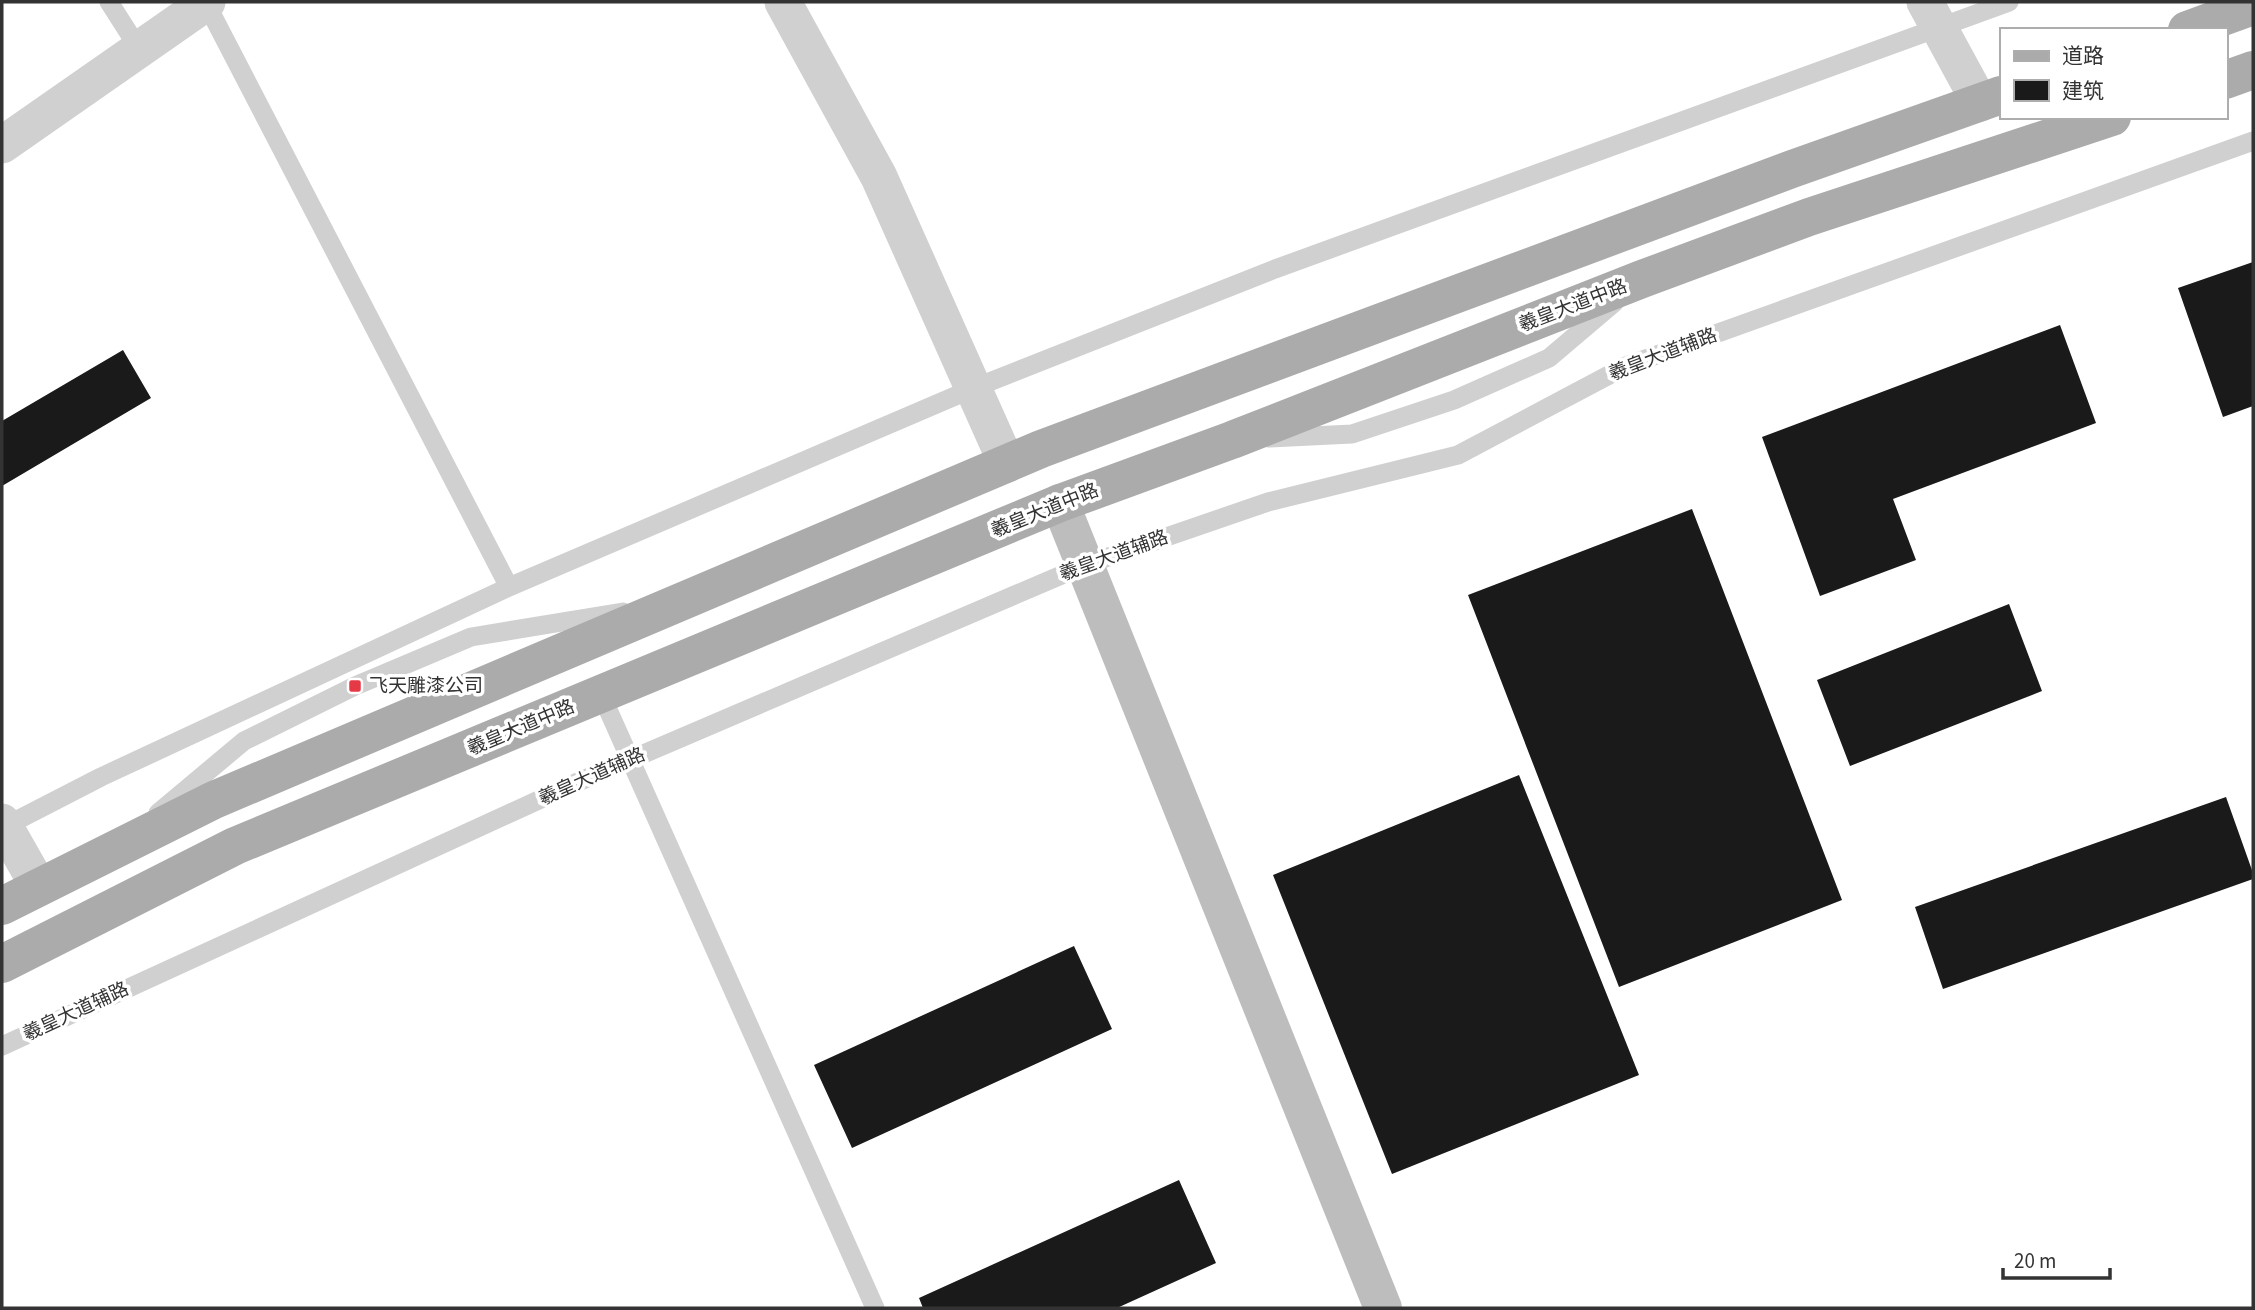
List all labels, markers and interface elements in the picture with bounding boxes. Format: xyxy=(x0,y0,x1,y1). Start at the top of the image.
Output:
legend xyxy=(2000,28,2227,119)
text: 道路 xyxy=(2062,41,2104,71)
text: 建筑 xyxy=(2062,76,2104,106)
street label: 羲皇大道中路 xyxy=(1515,273,1631,339)
street label: 羲皇大道辅路 xyxy=(1605,322,1721,388)
street label: 羲皇大道中路 xyxy=(987,477,1103,545)
street label: 羲皇大道辅路 xyxy=(1056,524,1172,588)
place label: 飞天雕漆公司 xyxy=(369,673,483,700)
marker: 飞天雕漆公司 xyxy=(347,678,363,694)
street label: 羲皇大道中路 xyxy=(463,693,579,763)
street label: 羲皇大道辅路 xyxy=(534,741,650,813)
street label: 羲皇大道辅路 xyxy=(19,976,133,1048)
scale bar xyxy=(2003,1236,2110,1280)
text: 20 m xyxy=(2014,1246,2056,1276)

